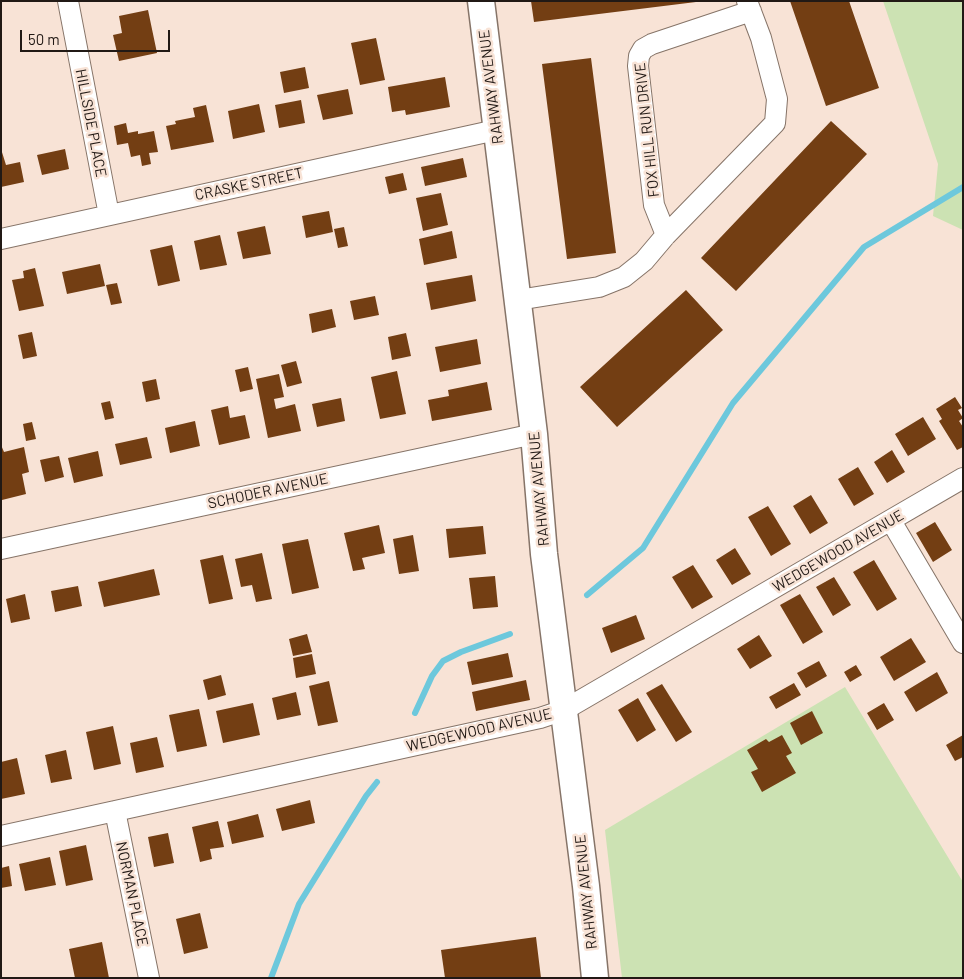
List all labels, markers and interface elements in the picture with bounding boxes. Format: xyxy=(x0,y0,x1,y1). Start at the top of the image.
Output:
scale bar xyxy=(22,20,172,52)
street label: RAHWAY AVENUE xyxy=(475,29,507,145)
text: 50 m xyxy=(28,30,60,48)
street label: FOX HILL RUN DRIVE xyxy=(631,62,663,198)
street label: HILLSIDE PLACE xyxy=(72,67,110,179)
street label: CRASKE STREET xyxy=(193,164,305,204)
street label: RAHWAY AVENUE xyxy=(525,431,553,547)
street label: SCHODER AVENUE xyxy=(206,469,330,513)
street label: WEDGEWOOD AVENUE xyxy=(769,506,907,596)
street label: WEDGEWOOD AVENUE xyxy=(405,705,553,755)
street label: RAHWAY AVENUE xyxy=(571,834,601,950)
street label: NORMAN PLACE xyxy=(112,840,152,948)

